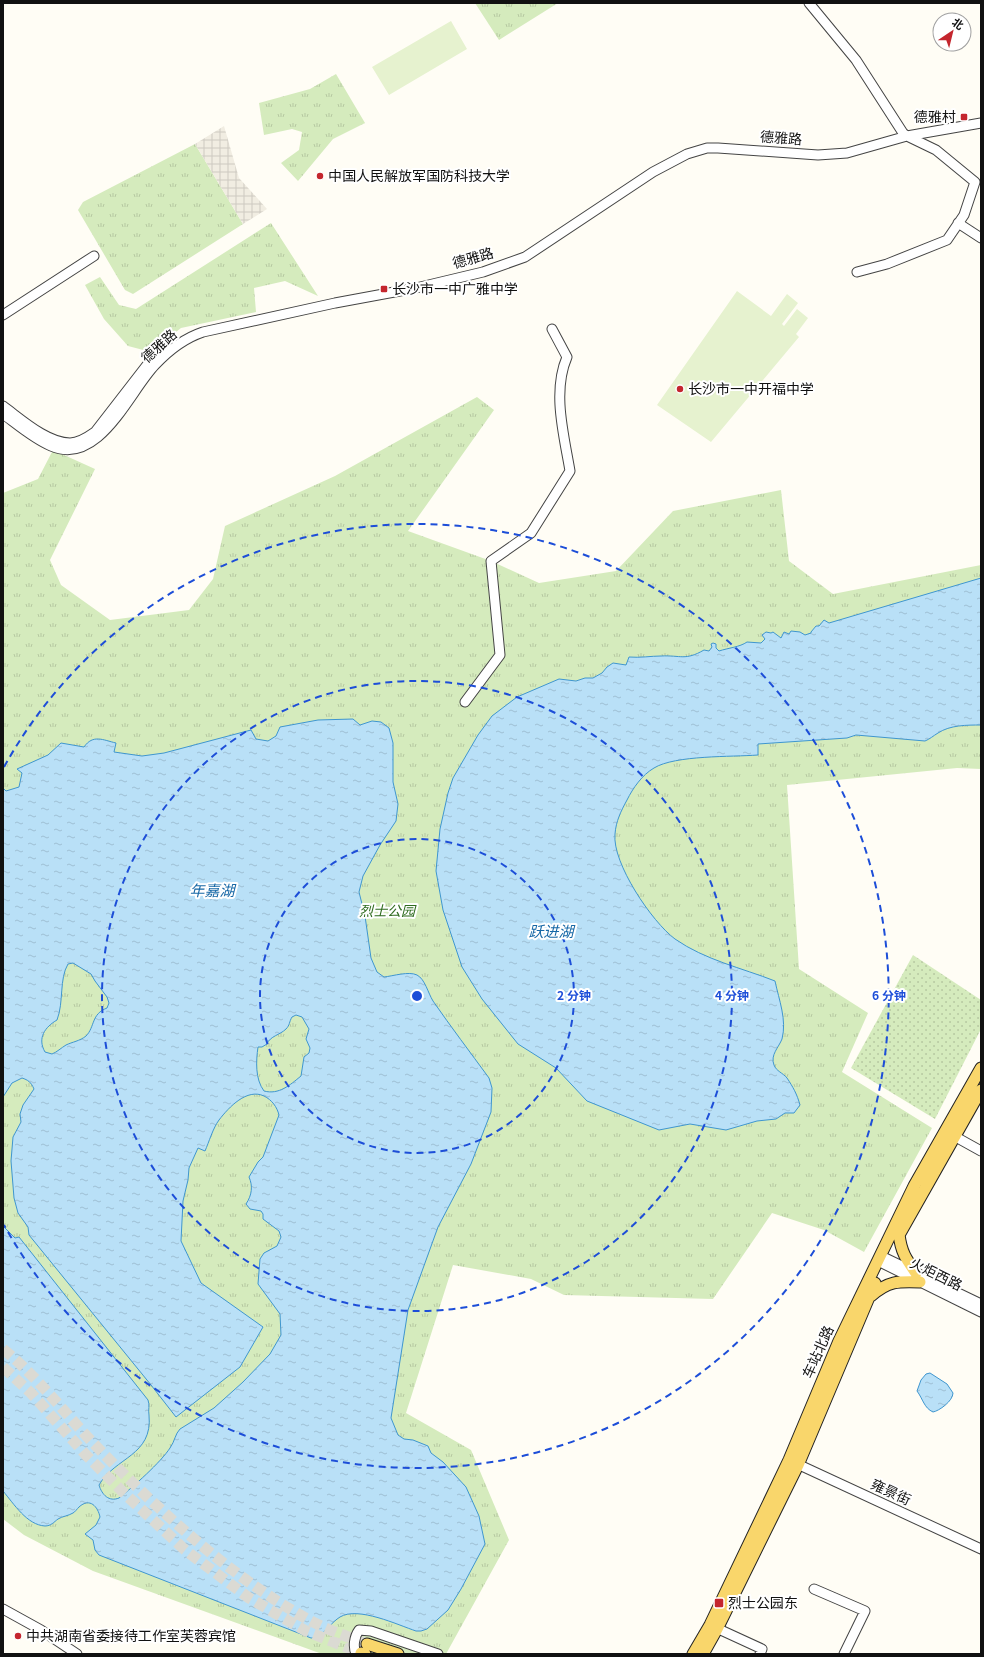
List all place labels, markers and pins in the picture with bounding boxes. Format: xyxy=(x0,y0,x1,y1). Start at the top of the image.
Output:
place label: 德雅村 xyxy=(914,106,956,126)
marker: 德雅村 xyxy=(959,112,969,122)
place label: 中国人民解放军国防科技大学 xyxy=(328,165,510,185)
marker: 中国人民解放军国防科技大学 xyxy=(315,171,325,181)
place label: 长沙市一中广雅中学 xyxy=(392,278,518,298)
marker: 长沙市一中广雅中学 xyxy=(379,284,389,294)
place label: 长沙市一中开福中学 xyxy=(688,378,814,398)
marker: 长沙市一中开福中学 xyxy=(675,384,685,394)
centre of rings xyxy=(410,989,424,1003)
place label: 烈士公园东 xyxy=(728,1592,798,1612)
marker: 烈士公园东 xyxy=(713,1597,725,1609)
place label: 中共湖南省委接待工作室芙蓉宾馆 xyxy=(26,1625,236,1645)
marker: 中共湖南省委接待工作室芙蓉宾馆 xyxy=(13,1631,23,1641)

